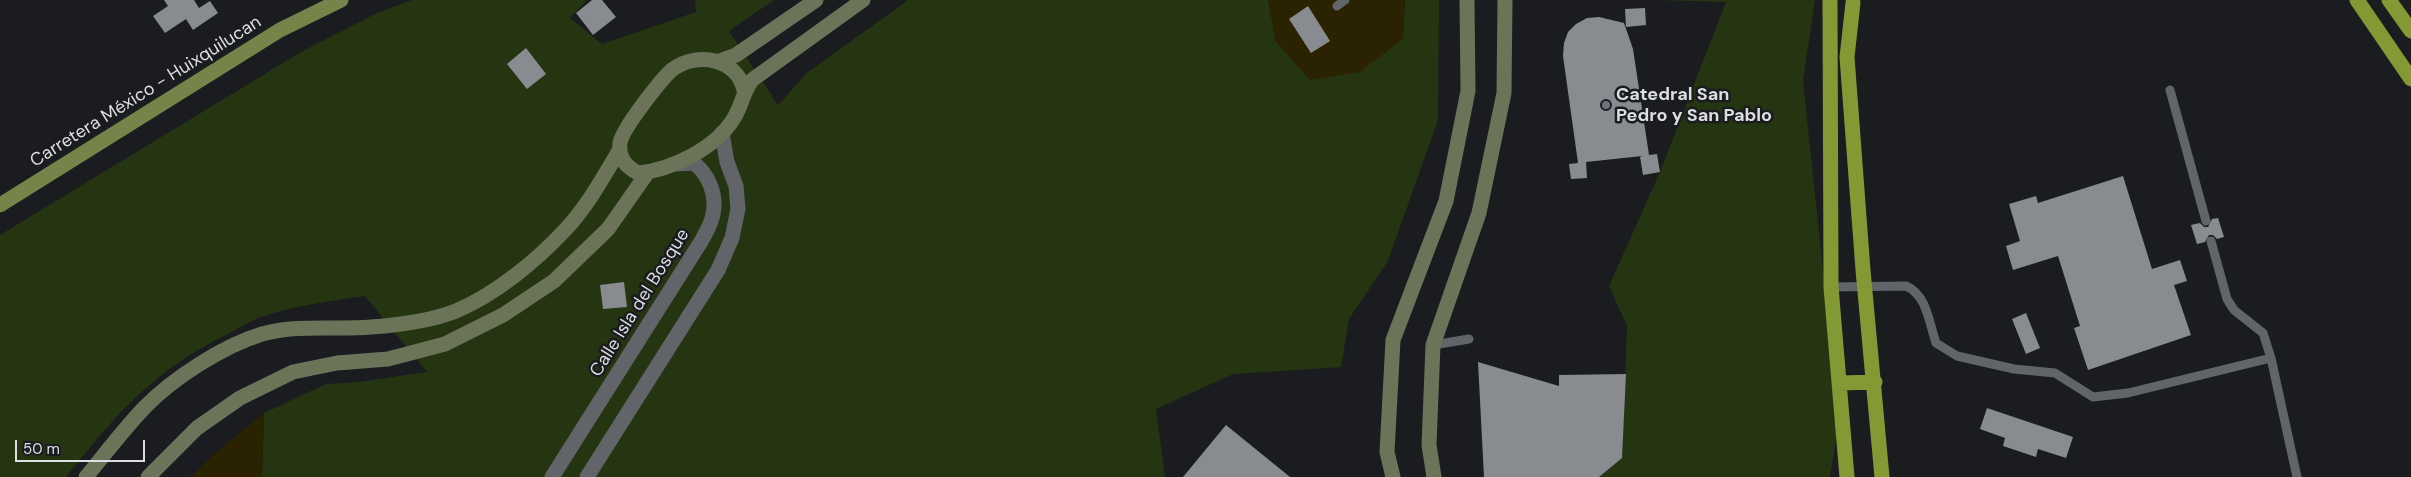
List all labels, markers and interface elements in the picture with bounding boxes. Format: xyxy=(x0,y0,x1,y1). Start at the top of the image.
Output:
street label: Carretera México - Huixquilucan xyxy=(26,12,266,172)
place label: Catedral San Pedro y San Pablo xyxy=(1616,84,1772,126)
marker: Catedral San Pedro y San Pablo xyxy=(1600,99,1612,111)
street label: Calle Isla del Bosque xyxy=(586,225,694,381)
scale bar xyxy=(18,430,148,462)
text: 50 m xyxy=(23,439,60,459)

